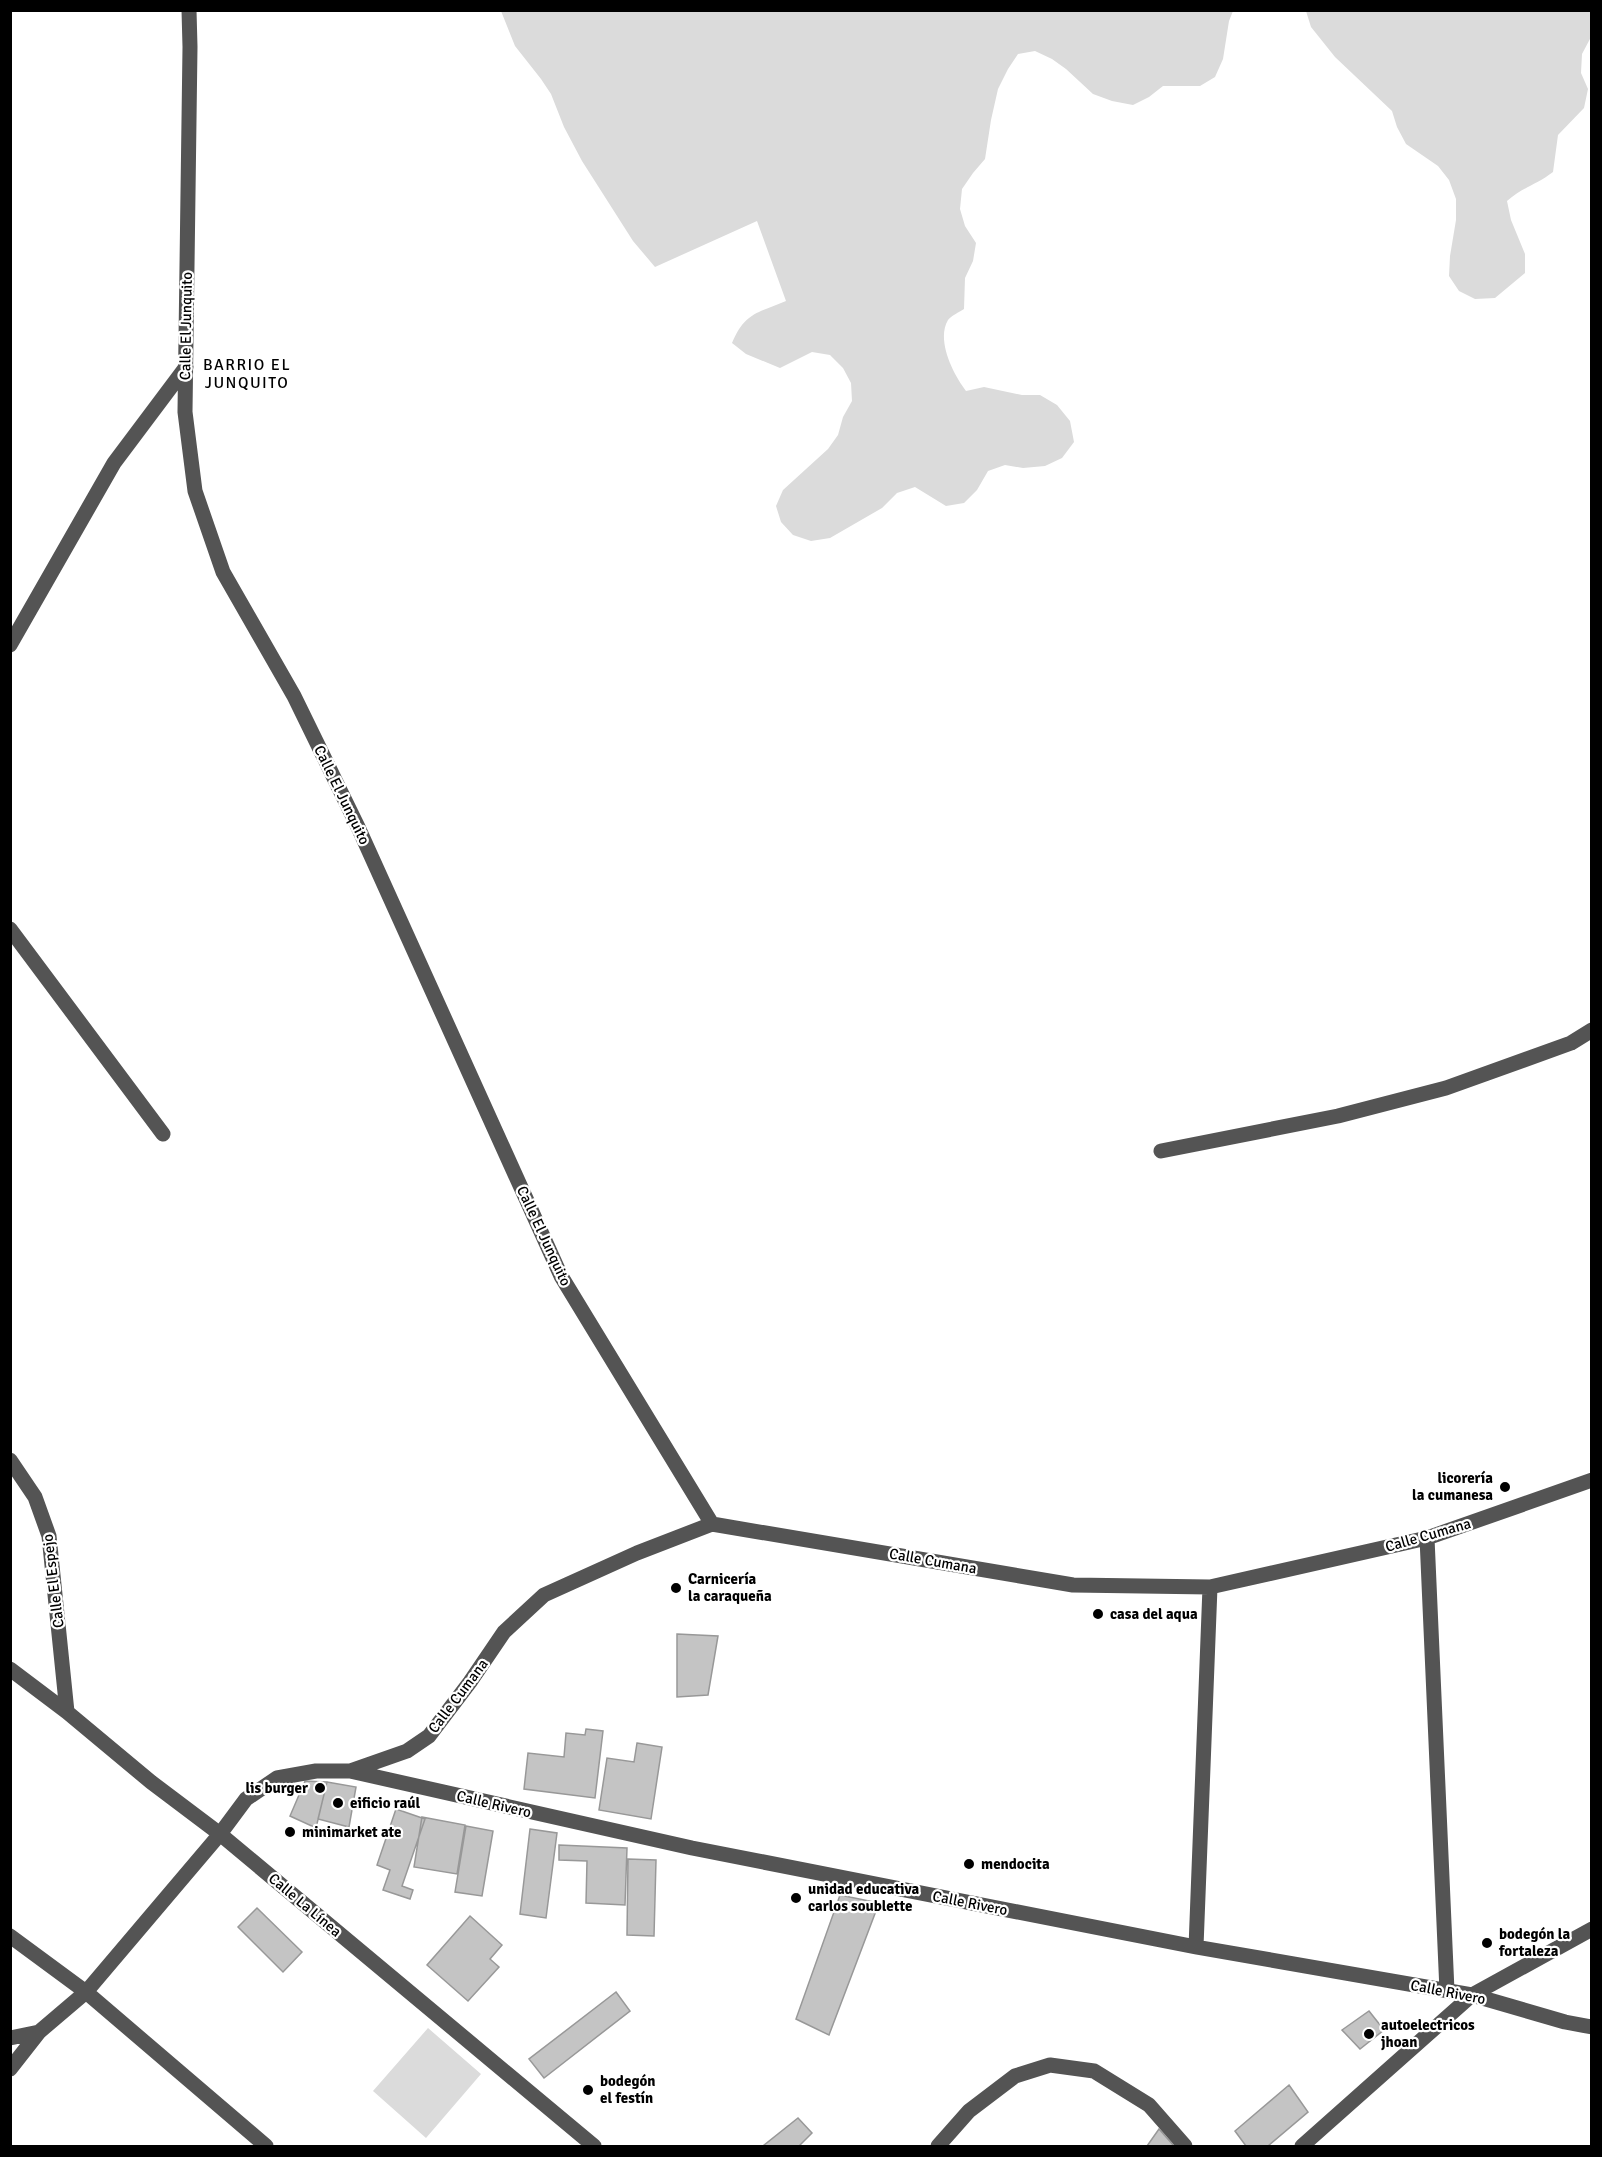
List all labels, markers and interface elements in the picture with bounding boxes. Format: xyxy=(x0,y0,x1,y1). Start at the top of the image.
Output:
street label: Calle El Junquito xyxy=(176,272,196,380)
district label: BARRIO EL JUNQUITO xyxy=(203,355,291,393)
street label: Calle El Junquito xyxy=(310,742,374,848)
street label: Calle El Junquito xyxy=(513,1183,575,1289)
place label: licorería la cumanesa xyxy=(1412,1469,1493,1504)
marker: licorería la cumanesa xyxy=(1498,1480,1512,1494)
street label: Calle Cumana xyxy=(1383,1514,1473,1556)
street label: Calle El Espejo xyxy=(38,1533,68,1629)
street label: Calle Cumana xyxy=(888,1544,978,1578)
place label: Carnicería la caraqueña xyxy=(688,1570,772,1605)
marker: Carnicería la caraqueña xyxy=(669,1581,683,1595)
place label: casa del aqua xyxy=(1110,1605,1198,1623)
marker: casa del aqua xyxy=(1091,1607,1105,1621)
street label: Calle Cumana xyxy=(424,1655,492,1737)
place label: lis burger xyxy=(246,1779,308,1797)
marker: lis burger xyxy=(313,1781,327,1795)
street label: Calle Rivero xyxy=(455,1787,533,1821)
place label: eificio raúl xyxy=(350,1794,421,1812)
marker: eificio raúl xyxy=(331,1796,345,1810)
place label: minimarket ate xyxy=(302,1823,402,1841)
marker: minimarket ate xyxy=(283,1825,297,1839)
place label: mendocita xyxy=(981,1855,1050,1873)
marker: mendocita xyxy=(962,1857,976,1871)
street label: Calle La Línea xyxy=(265,1869,345,1941)
place label: unidad educativa carlos soublette xyxy=(808,1880,920,1915)
street label: Calle Rivero xyxy=(931,1887,1009,1919)
marker: unidad educativa carlos soublette xyxy=(789,1891,803,1905)
place label: bodegón la fortaleza xyxy=(1498,1925,1570,1960)
marker: bodegón la fortaleza xyxy=(1480,1936,1494,1950)
street label: Calle Rivero xyxy=(1409,1976,1487,2008)
place label: autoelectricos jhoan xyxy=(1381,2016,1475,2051)
marker: autoelectricos jhoan xyxy=(1362,2027,1376,2041)
place label: bodegón el festín xyxy=(600,2072,655,2107)
marker: bodegón el festín xyxy=(581,2083,595,2097)

